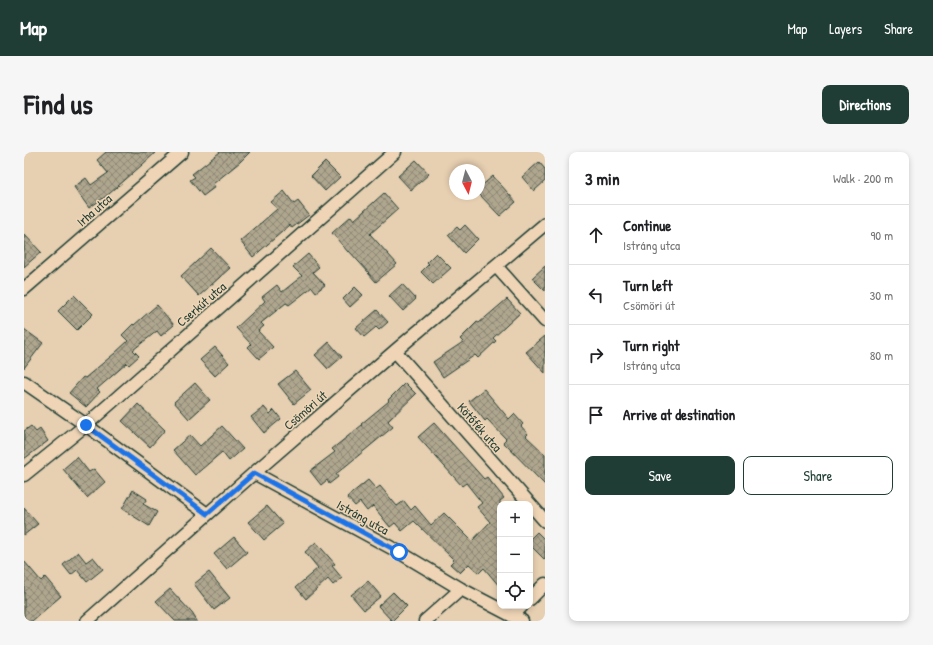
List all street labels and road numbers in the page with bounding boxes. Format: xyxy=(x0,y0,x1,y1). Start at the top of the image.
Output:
street label: Irha utca xyxy=(72,190,116,230)
street label: Cserkút utca xyxy=(172,277,230,331)
street label: Csömöri út xyxy=(279,386,331,434)
street label: Kötőfék utca xyxy=(454,399,506,455)
street label: Istráng utca xyxy=(334,495,392,539)

